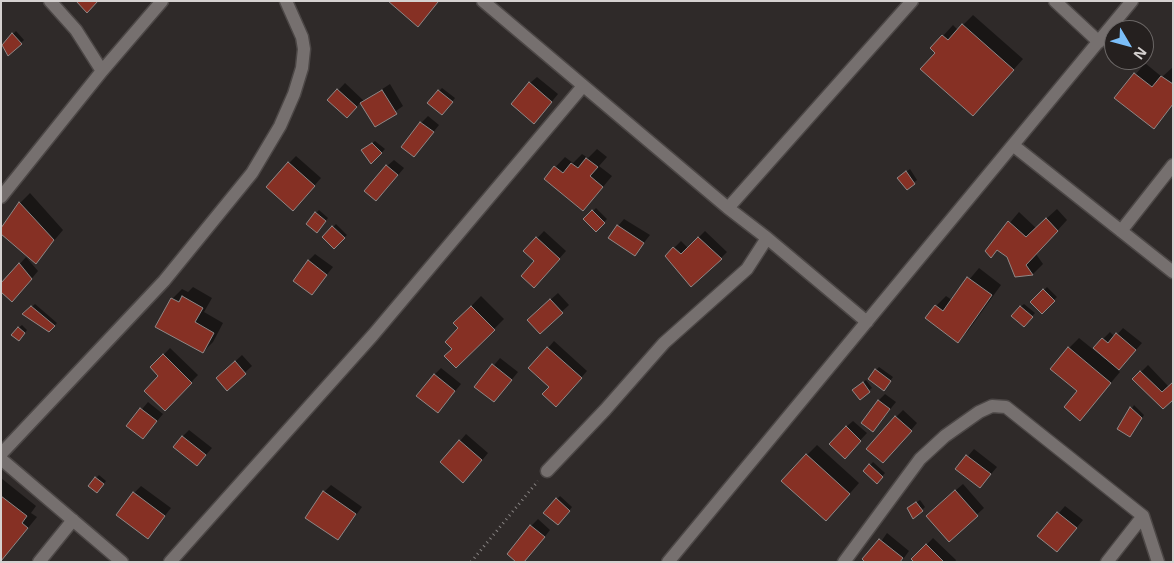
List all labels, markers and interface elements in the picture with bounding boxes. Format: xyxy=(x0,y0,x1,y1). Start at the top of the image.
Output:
north arrow xyxy=(1104,20,1154,70)
text: N xyxy=(1130,43,1152,64)

